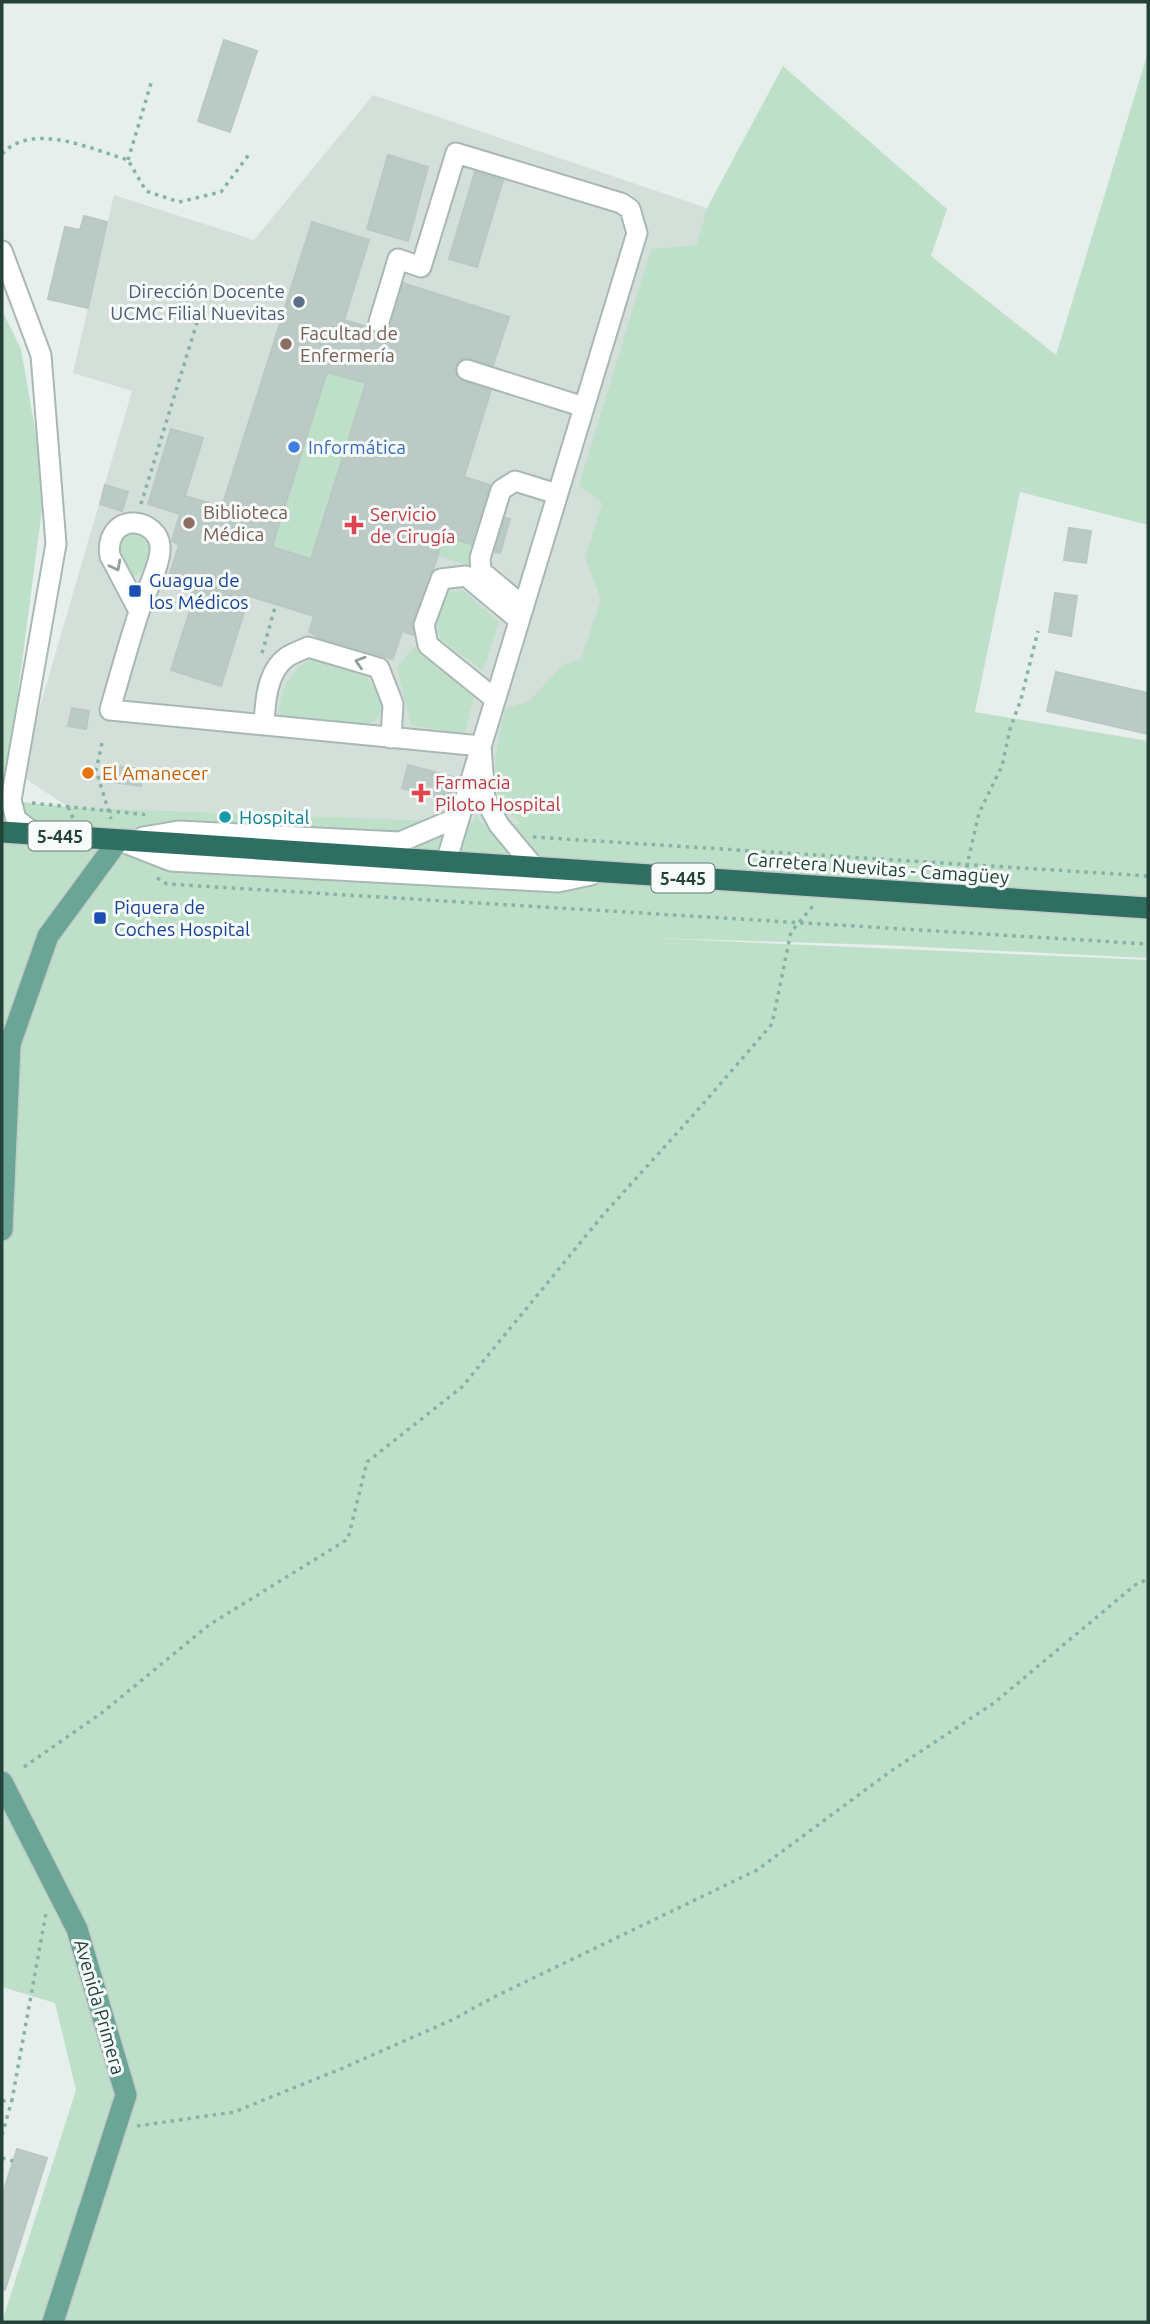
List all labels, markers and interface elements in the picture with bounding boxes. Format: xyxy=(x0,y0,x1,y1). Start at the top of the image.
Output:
place label: Dirección Docente UCMC Filial Nuevitas xyxy=(110,280,285,324)
marker: Dirección Docente UCMC Filial Nuevitas xyxy=(291,294,307,310)
place label: Facultad de Enfermería xyxy=(300,322,398,366)
marker: Facultad de Enfermería xyxy=(278,336,294,352)
place label: Informática xyxy=(308,436,406,458)
marker: Informática xyxy=(286,439,302,455)
place label: Biblioteca Médica xyxy=(203,501,288,545)
place label: Servicio de Cirugía xyxy=(370,503,456,547)
marker: Biblioteca Médica xyxy=(181,515,197,531)
marker: Servicio de Cirugía xyxy=(344,515,364,535)
one-way arrow xyxy=(107,559,121,571)
place label: Guagua de los Médicos xyxy=(149,569,249,613)
marker: Guagua de los Médicos xyxy=(127,583,143,599)
one-way arrow xyxy=(354,656,366,670)
place label: El Amanecer xyxy=(102,762,208,784)
marker: El Amanecer xyxy=(80,765,96,781)
place label: Farmacia Piloto Hospital xyxy=(435,771,560,815)
marker: Farmacia Piloto Hospital xyxy=(413,785,429,801)
place label: Hospital xyxy=(239,806,310,828)
marker: Hospital xyxy=(217,809,233,825)
road number: 5-445 xyxy=(28,822,92,850)
street label: Carretera Nuevitas - Camagüey xyxy=(746,848,1010,888)
road number: 5-445 xyxy=(652,864,714,892)
place label: Piquera de Coches Hospital xyxy=(114,896,250,940)
marker: Piquera de Coches Hospital xyxy=(92,910,108,926)
street label: Avenida Primera xyxy=(70,1937,130,2077)

